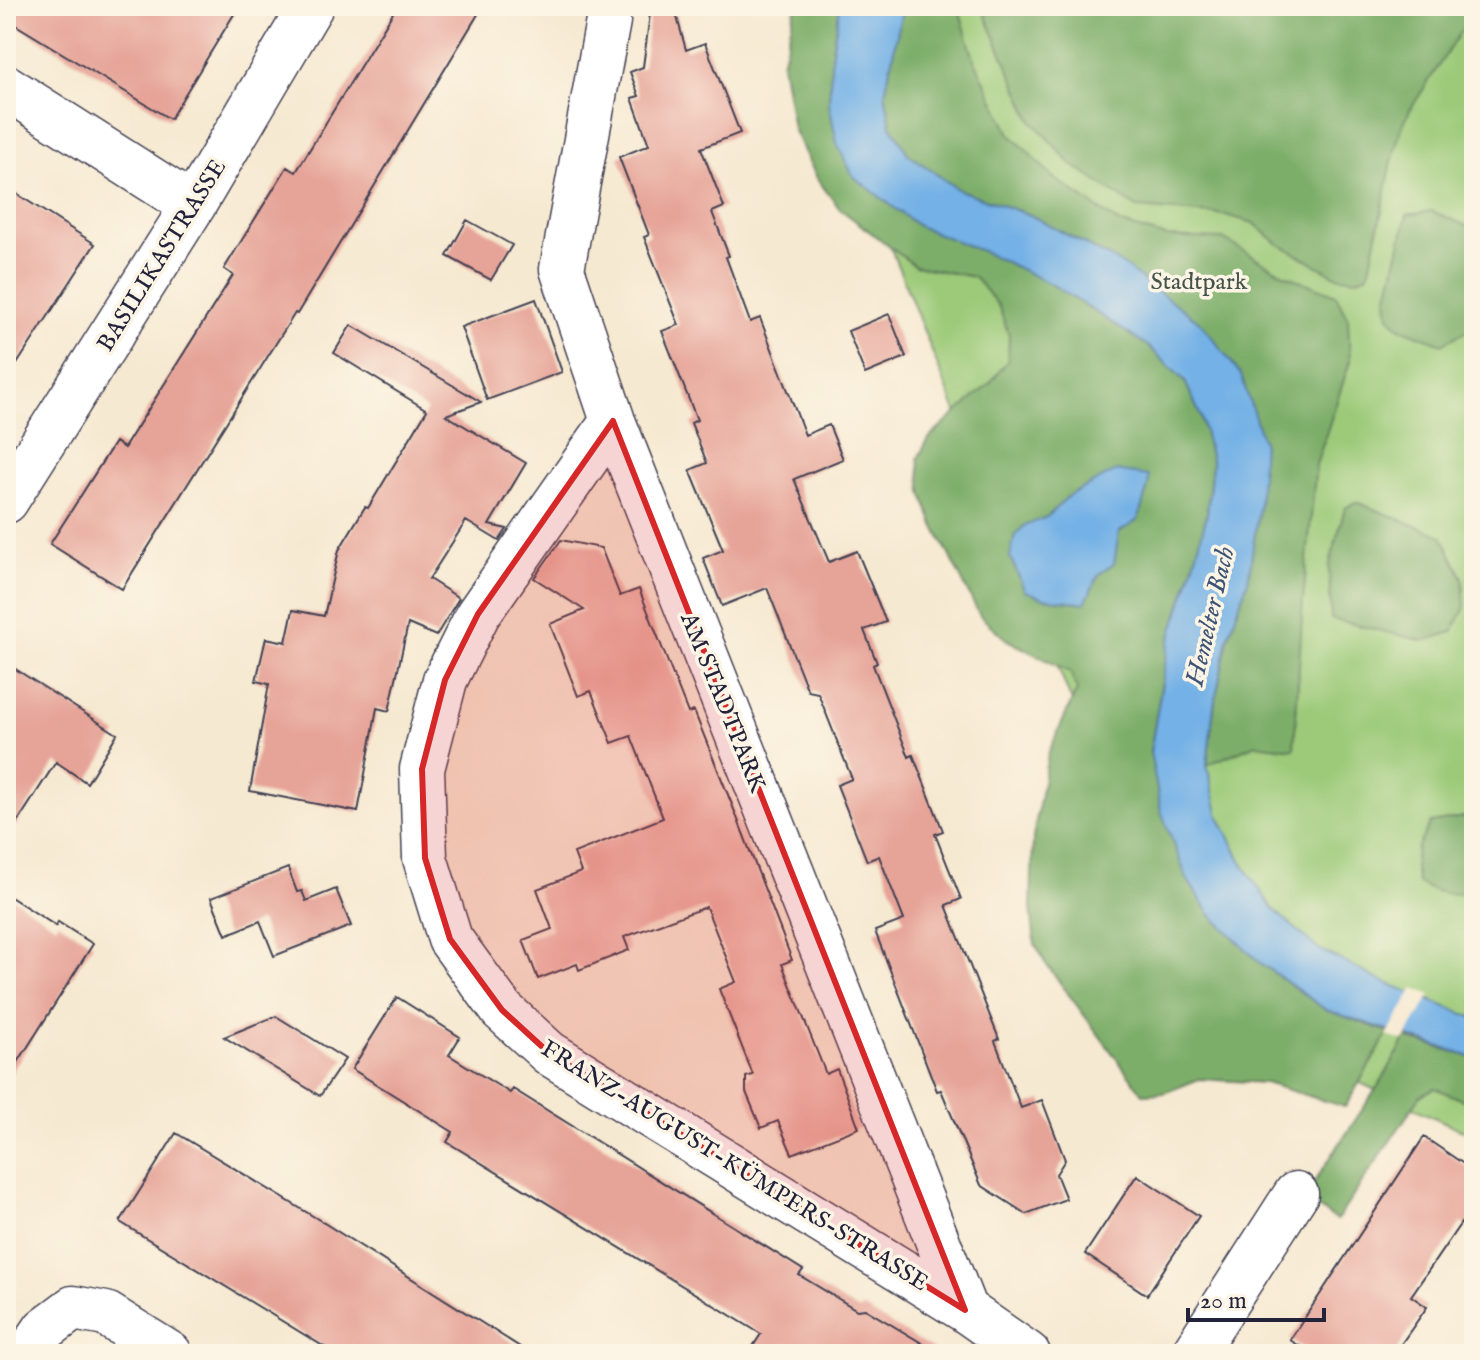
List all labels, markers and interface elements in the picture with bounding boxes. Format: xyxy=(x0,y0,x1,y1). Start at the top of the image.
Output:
street label: BASILIKASTRASSE xyxy=(91,154,234,358)
park label: Stadtpark xyxy=(1151,267,1248,298)
water label: Hemelter Bach xyxy=(1178,544,1242,690)
street label: AM STADTPARK xyxy=(672,607,773,798)
street label: FRANZ-AUGUST-KÜMPERS-STRASSE xyxy=(535,1034,934,1299)
scale bar xyxy=(1188,1272,1324,1322)
text: 20 m xyxy=(1200,1286,1247,1317)

